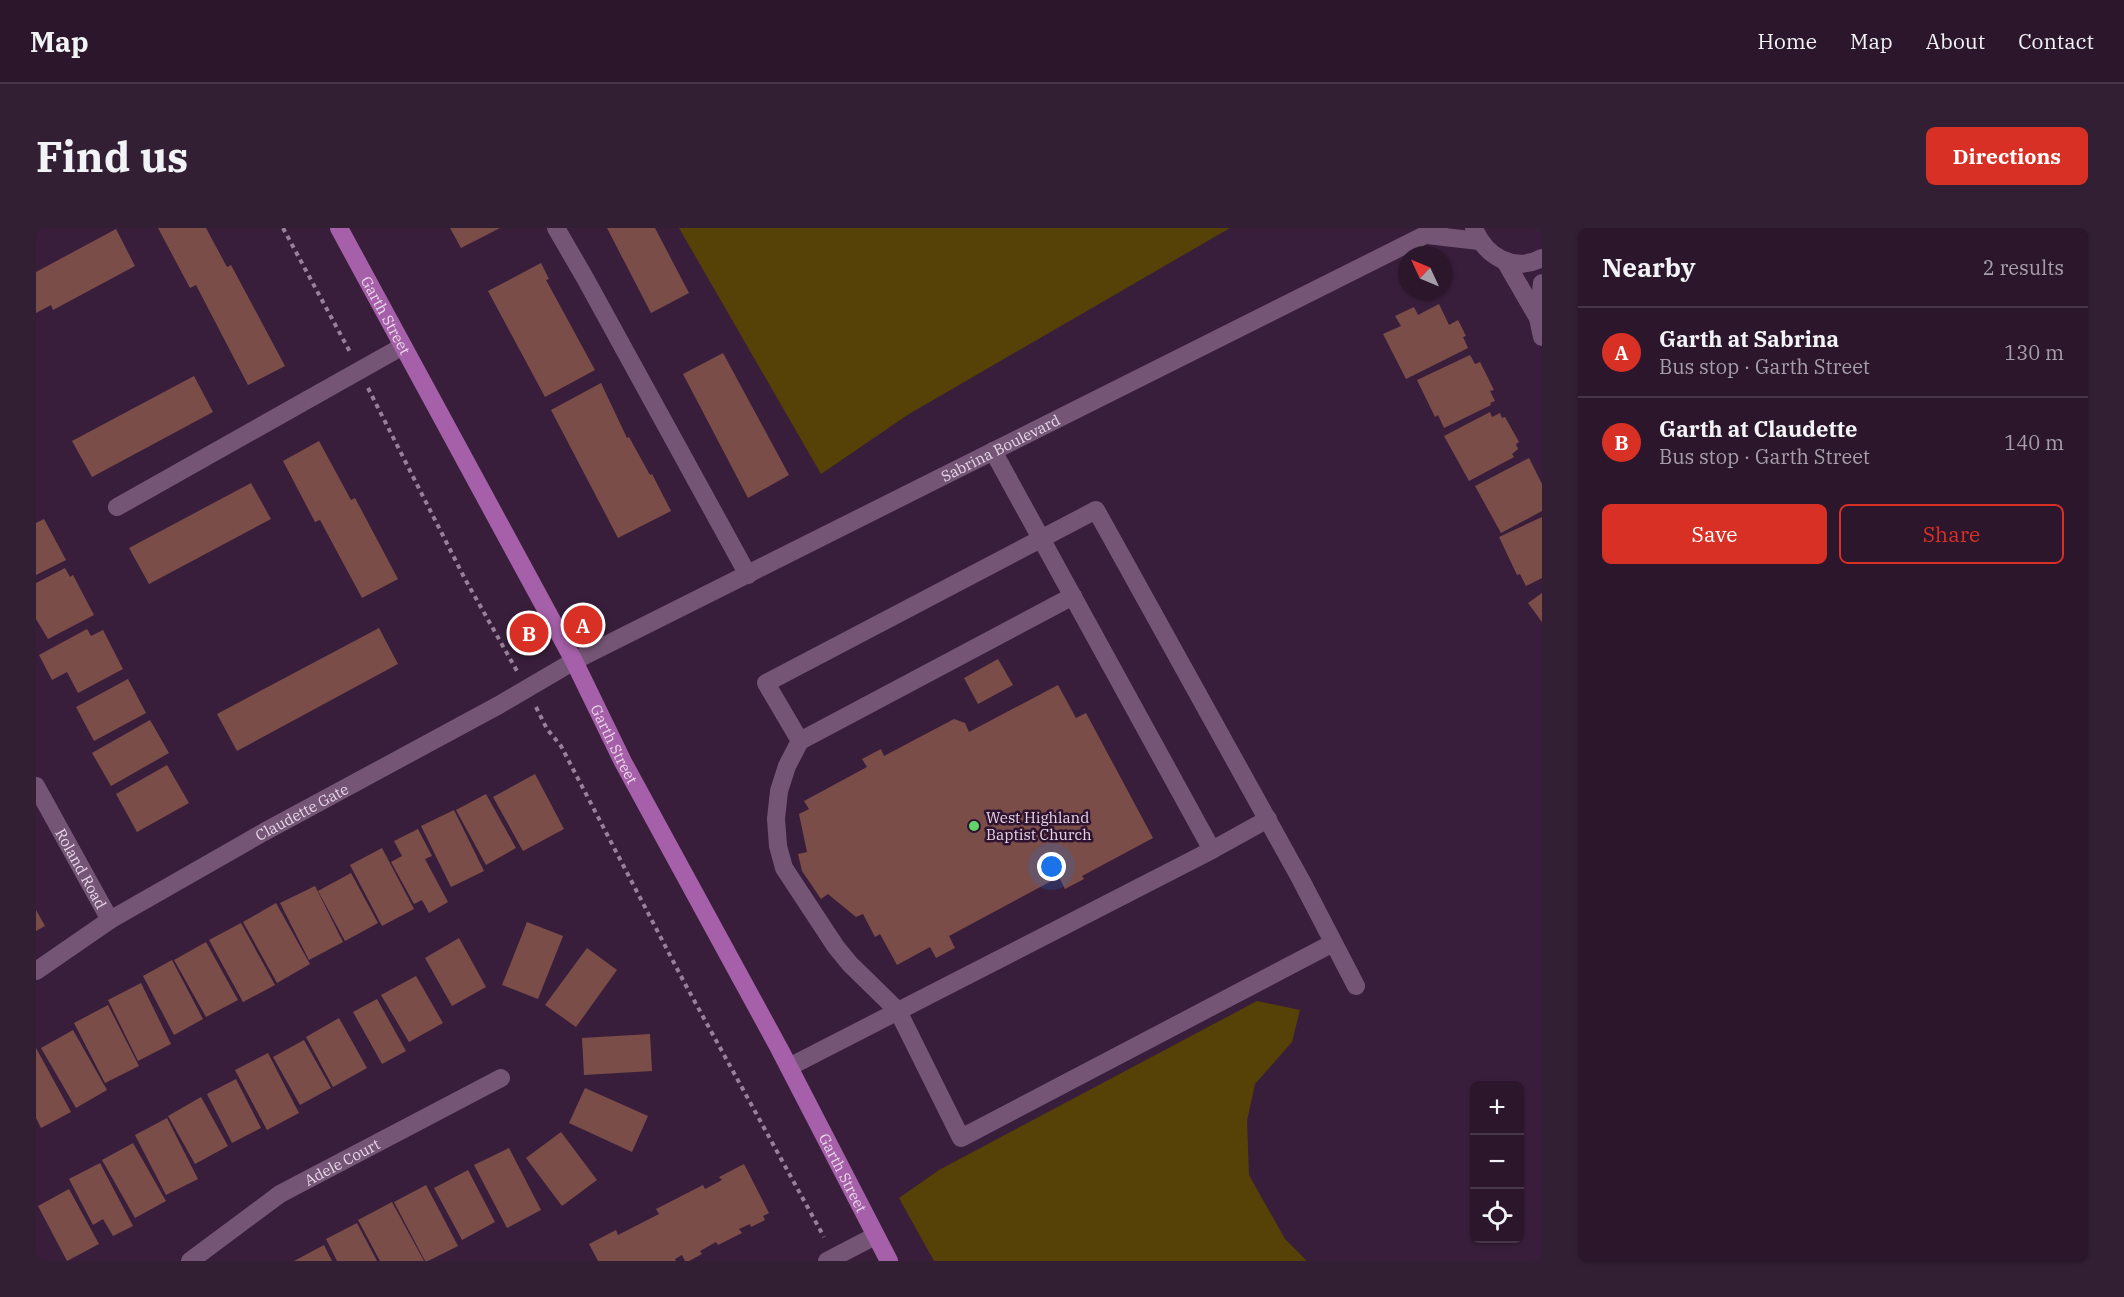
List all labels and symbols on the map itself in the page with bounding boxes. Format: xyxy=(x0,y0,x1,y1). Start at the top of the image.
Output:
north arrow xyxy=(1398,246,1452,300)
street label: Garth Street xyxy=(357,273,415,357)
street label: Sabrina Boulevard xyxy=(938,410,1063,485)
pin: A xyxy=(564,602,602,648)
pin: B xyxy=(510,610,548,656)
street label: Garth Street xyxy=(587,701,642,787)
street label: Claudette Gate xyxy=(252,779,352,845)
place label: West Highland Baptist Church xyxy=(986,808,1092,844)
marker: West Highland Baptist Church xyxy=(967,819,981,833)
street label: Roland Road xyxy=(52,825,111,912)
your location xyxy=(1037,852,1066,881)
street label: Garth Street xyxy=(815,1130,872,1215)
street label: Adele Court xyxy=(301,1134,383,1189)

